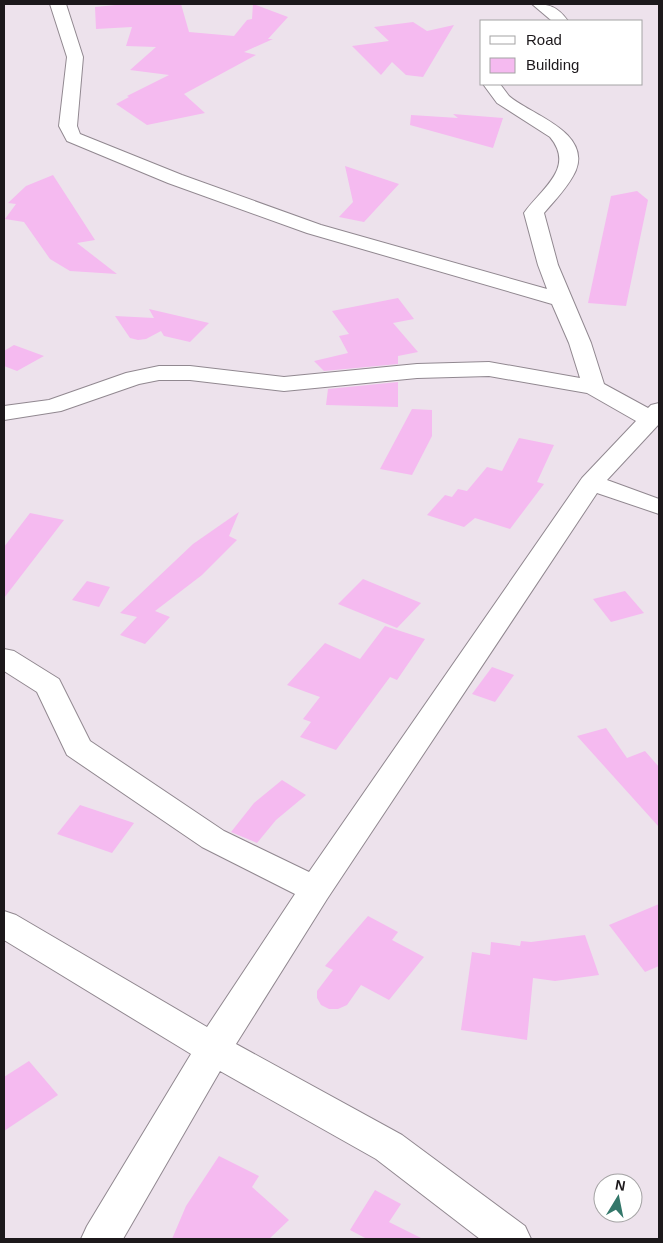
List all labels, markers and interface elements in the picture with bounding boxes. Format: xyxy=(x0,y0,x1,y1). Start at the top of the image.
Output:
legend xyxy=(480,20,643,85)
text: Road xyxy=(526,31,562,48)
text: Building xyxy=(526,56,579,73)
north arrow xyxy=(593,1173,643,1223)
text: N xyxy=(614,1176,627,1194)

